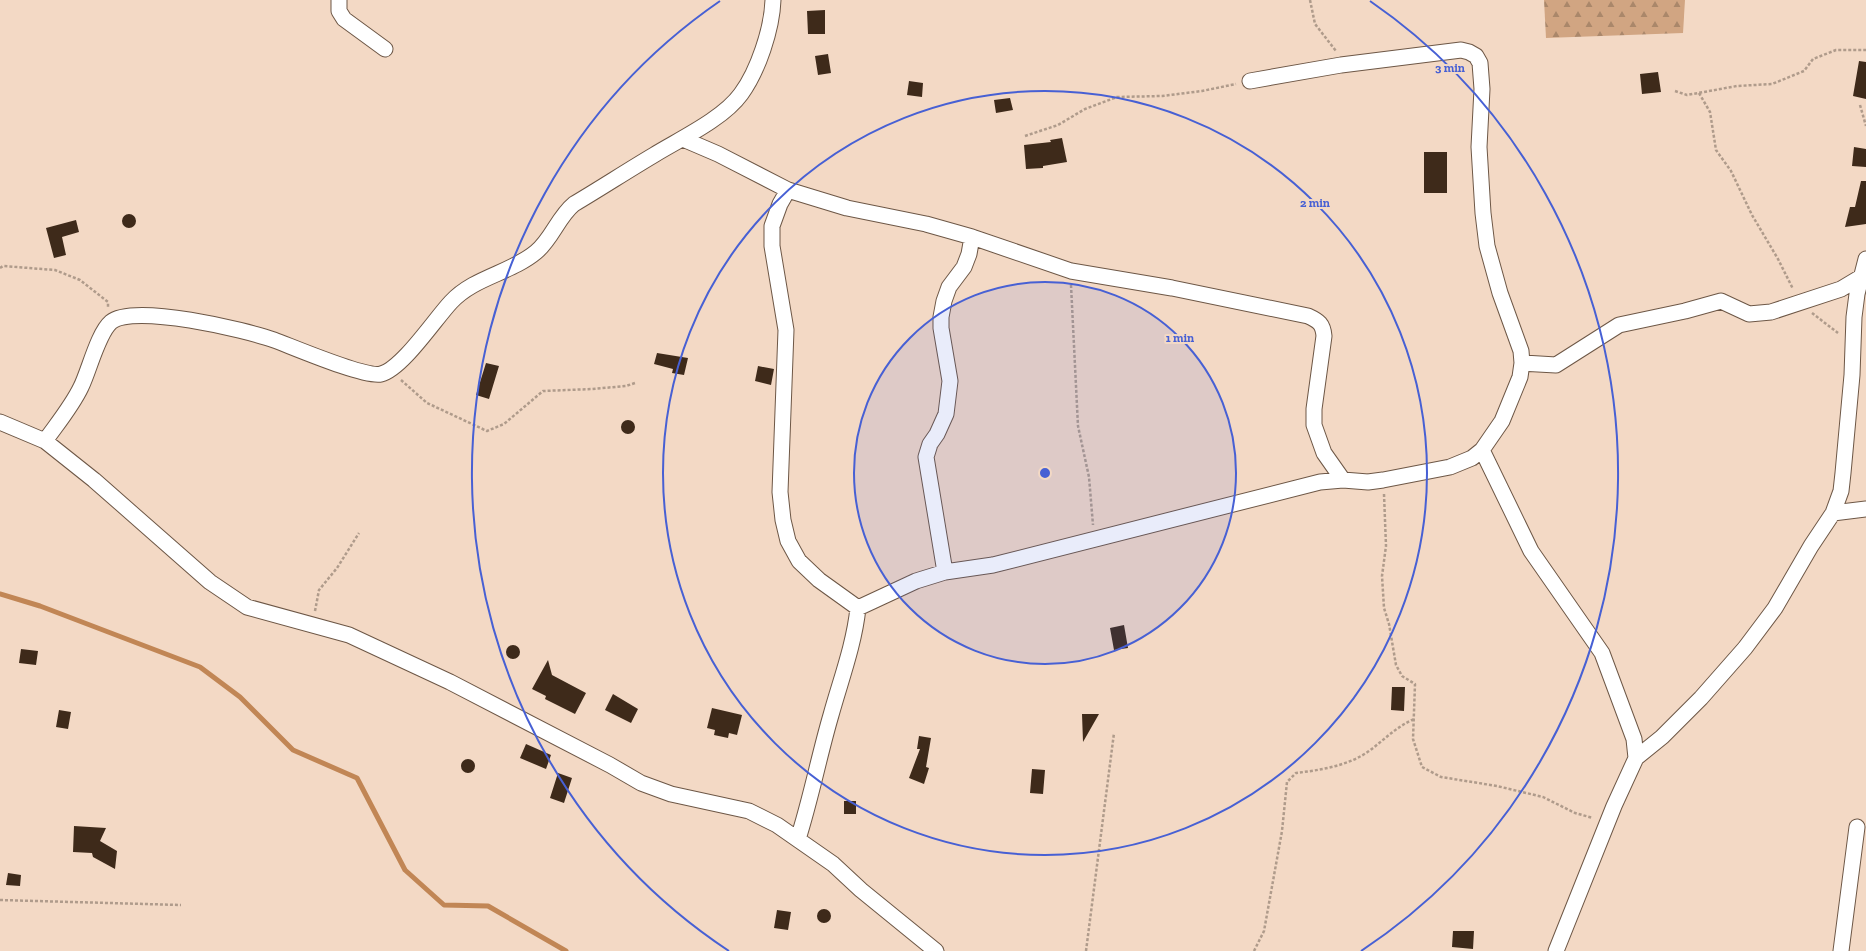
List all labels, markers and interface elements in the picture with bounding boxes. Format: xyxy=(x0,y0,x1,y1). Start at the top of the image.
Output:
text: 3 min xyxy=(1435,61,1465,75)
text: 2 min xyxy=(1300,196,1330,210)
text: 1 min xyxy=(1166,331,1194,345)
centre of rings xyxy=(1038,466,1052,480)

